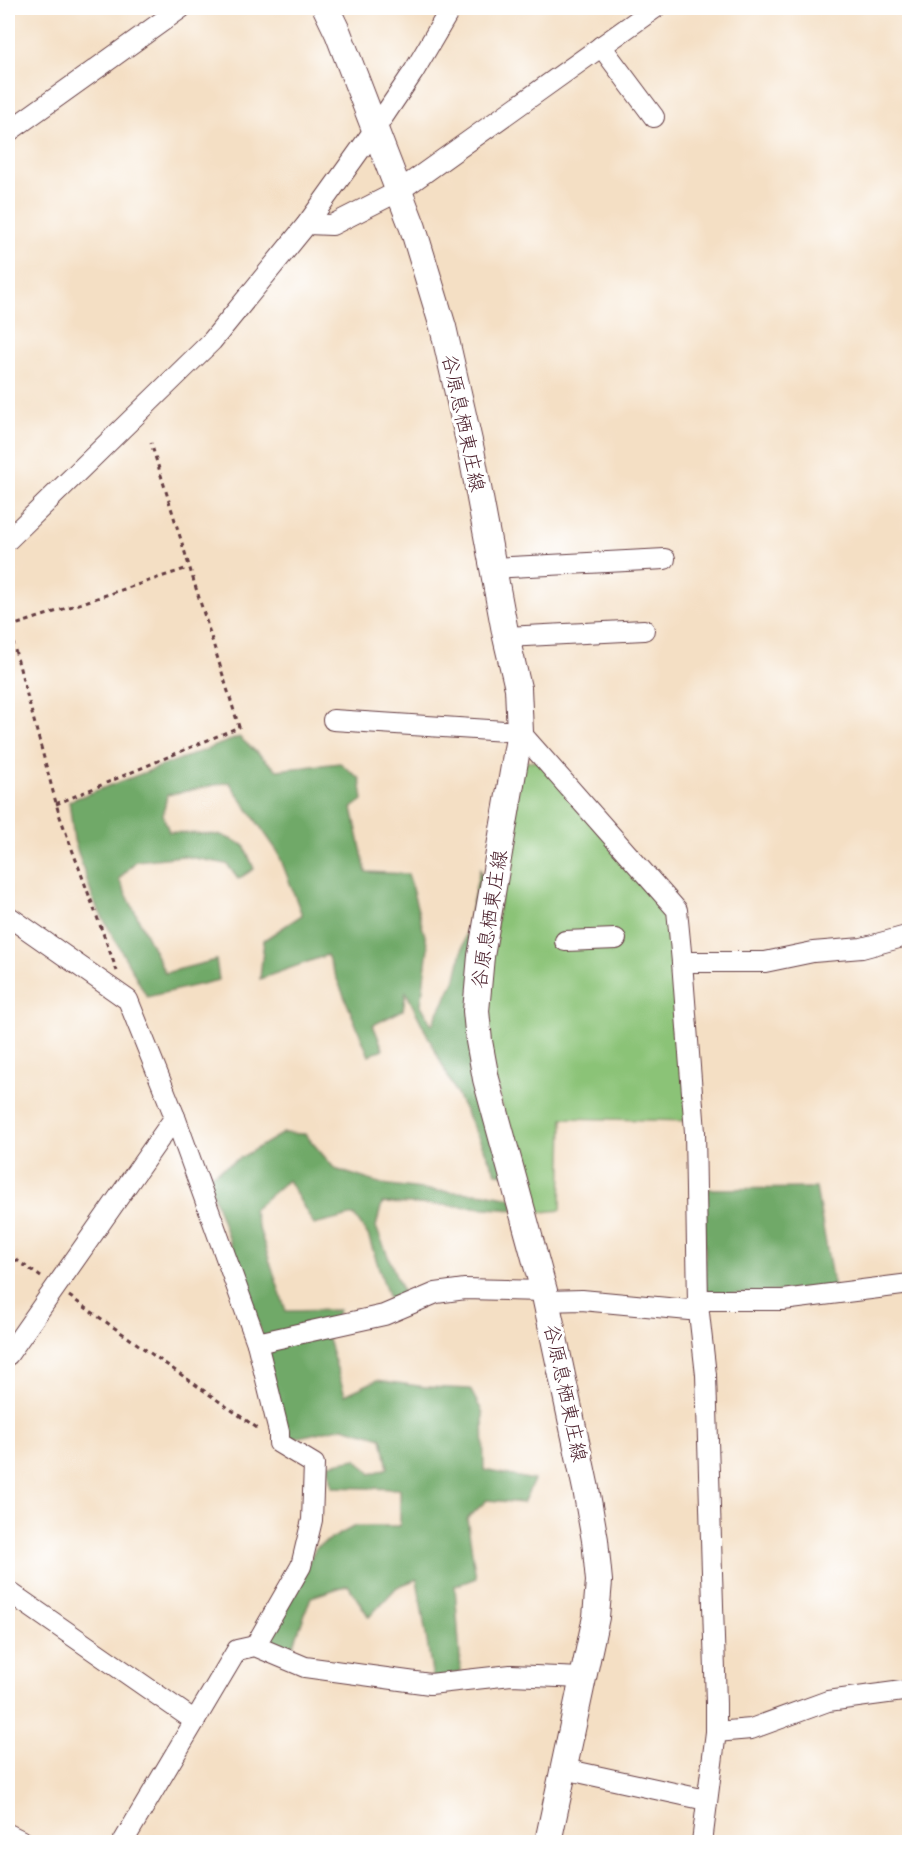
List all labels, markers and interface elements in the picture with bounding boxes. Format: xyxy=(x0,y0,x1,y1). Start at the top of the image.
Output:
street label: 谷原息栖東庄線 xyxy=(438,352,490,494)
street label: 谷原息栖東庄線 xyxy=(466,848,512,990)
street label: 谷原息栖東庄線 xyxy=(540,1322,592,1464)

